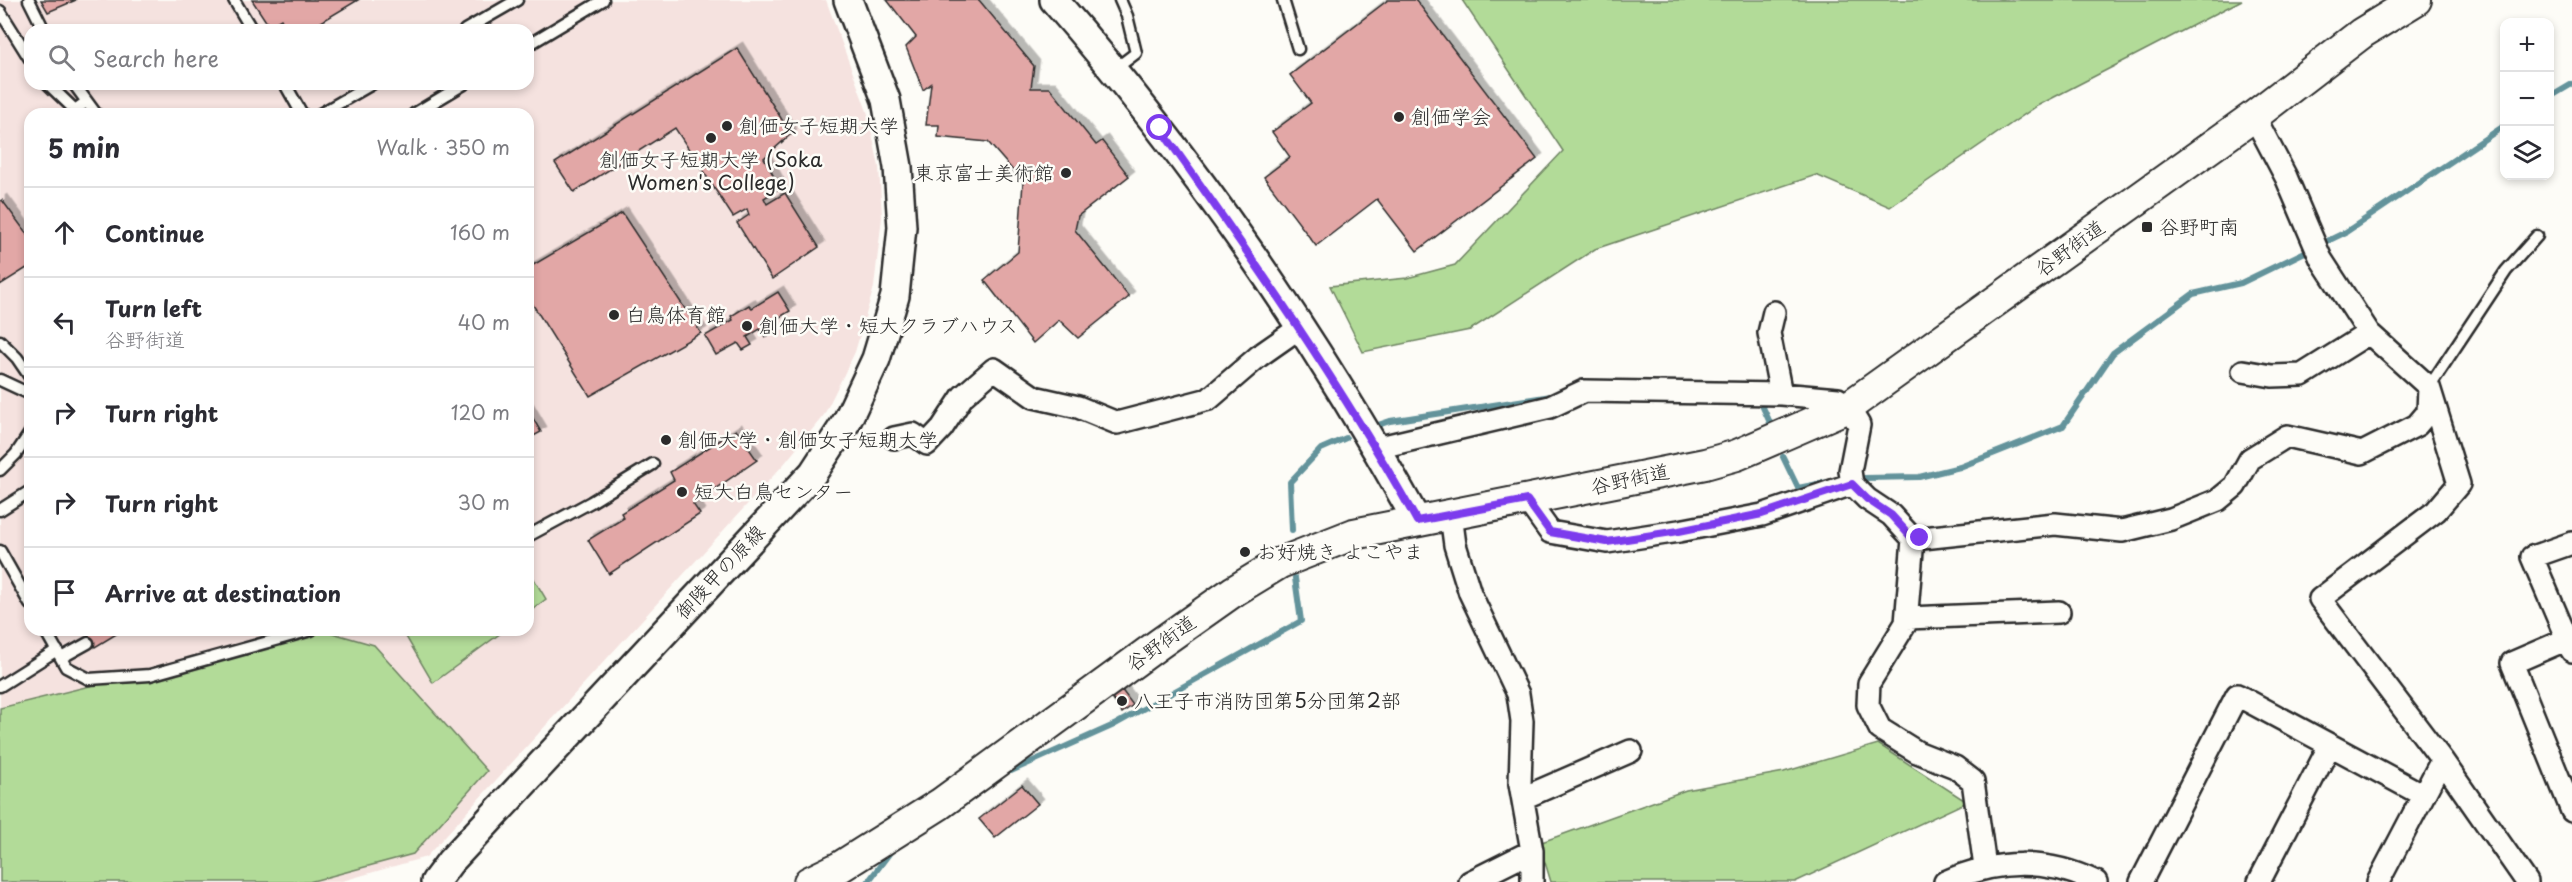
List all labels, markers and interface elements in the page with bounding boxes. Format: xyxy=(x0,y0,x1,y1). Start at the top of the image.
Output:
map controls xyxy=(2500,18,2554,180)
button: + xyxy=(2500,18,2554,72)
search box xyxy=(24,24,534,90)
icon: search xyxy=(45,41,78,74)
text: Search here xyxy=(93,41,219,74)
button: − xyxy=(2500,72,2554,126)
place label: 創価学会 xyxy=(1411,101,1491,131)
place label: 創価女子短期大学 xyxy=(739,110,899,140)
marker: 創価学会 xyxy=(1392,110,1406,124)
route start xyxy=(1146,114,1172,140)
marker: 創価女子短期大学 xyxy=(720,119,734,133)
button: layers xyxy=(2500,126,2554,180)
text: 5 min xyxy=(48,128,120,167)
marker: 創価女子短期大学 (Soka Women's College) xyxy=(704,131,718,145)
text: Walk · 350 m xyxy=(377,132,510,162)
place label: 創価女子短期大学 (Soka Women's College) xyxy=(600,144,823,197)
place label: 東京富士美術館 xyxy=(914,157,1054,187)
marker: 東京富士美術館 xyxy=(1059,166,1073,180)
place label: 谷野町南 xyxy=(2159,211,2239,241)
street label: 谷野街道 xyxy=(2028,212,2111,283)
icon: ahead xyxy=(48,216,81,249)
text: Continue xyxy=(105,216,204,249)
text: 160 m xyxy=(450,217,510,247)
marker: 谷野町南 xyxy=(2140,220,2154,234)
text: Turn left xyxy=(105,291,202,324)
place label: 白鳥体育館 xyxy=(626,299,726,329)
icon: left xyxy=(48,306,81,339)
text: 40 m xyxy=(458,307,510,337)
marker: 白鳥体育館 xyxy=(607,308,621,322)
place label: 創価大学・短大クラブハウス xyxy=(759,310,1018,340)
marker: 創価大学・短大クラブハウス xyxy=(740,319,754,333)
text: 谷野街道 xyxy=(105,324,185,354)
icon: right xyxy=(48,396,81,429)
text: Turn right xyxy=(105,396,218,429)
text: 120 m xyxy=(451,397,510,427)
place label: 創価大学・創価女子短期大学 xyxy=(678,424,938,454)
marker: 創価大学・創価女子短期大学 xyxy=(659,433,673,447)
street label: 谷野街道 xyxy=(1588,455,1672,501)
place label: 短大白鳥センター xyxy=(694,476,853,506)
marker: 短大白鳥センター xyxy=(675,485,689,499)
icon: right xyxy=(48,486,81,519)
text: Turn right xyxy=(105,486,218,519)
text: 30 m xyxy=(457,487,510,517)
street label: 御陵甲の原線 xyxy=(667,517,771,625)
route end xyxy=(1906,524,1932,550)
place label: お好焼き よこやま xyxy=(1257,536,1424,566)
marker: お好焼き よこやま xyxy=(1238,545,1252,559)
icon: arrive xyxy=(48,576,81,609)
text: Arrive at destination xyxy=(105,576,341,609)
street label: 谷野街道 xyxy=(1119,607,1202,678)
place label: 八王子市消防団第5分団第2部 xyxy=(1134,685,1401,715)
marker: 八王子市消防団第5分団第2部 xyxy=(1115,694,1129,708)

